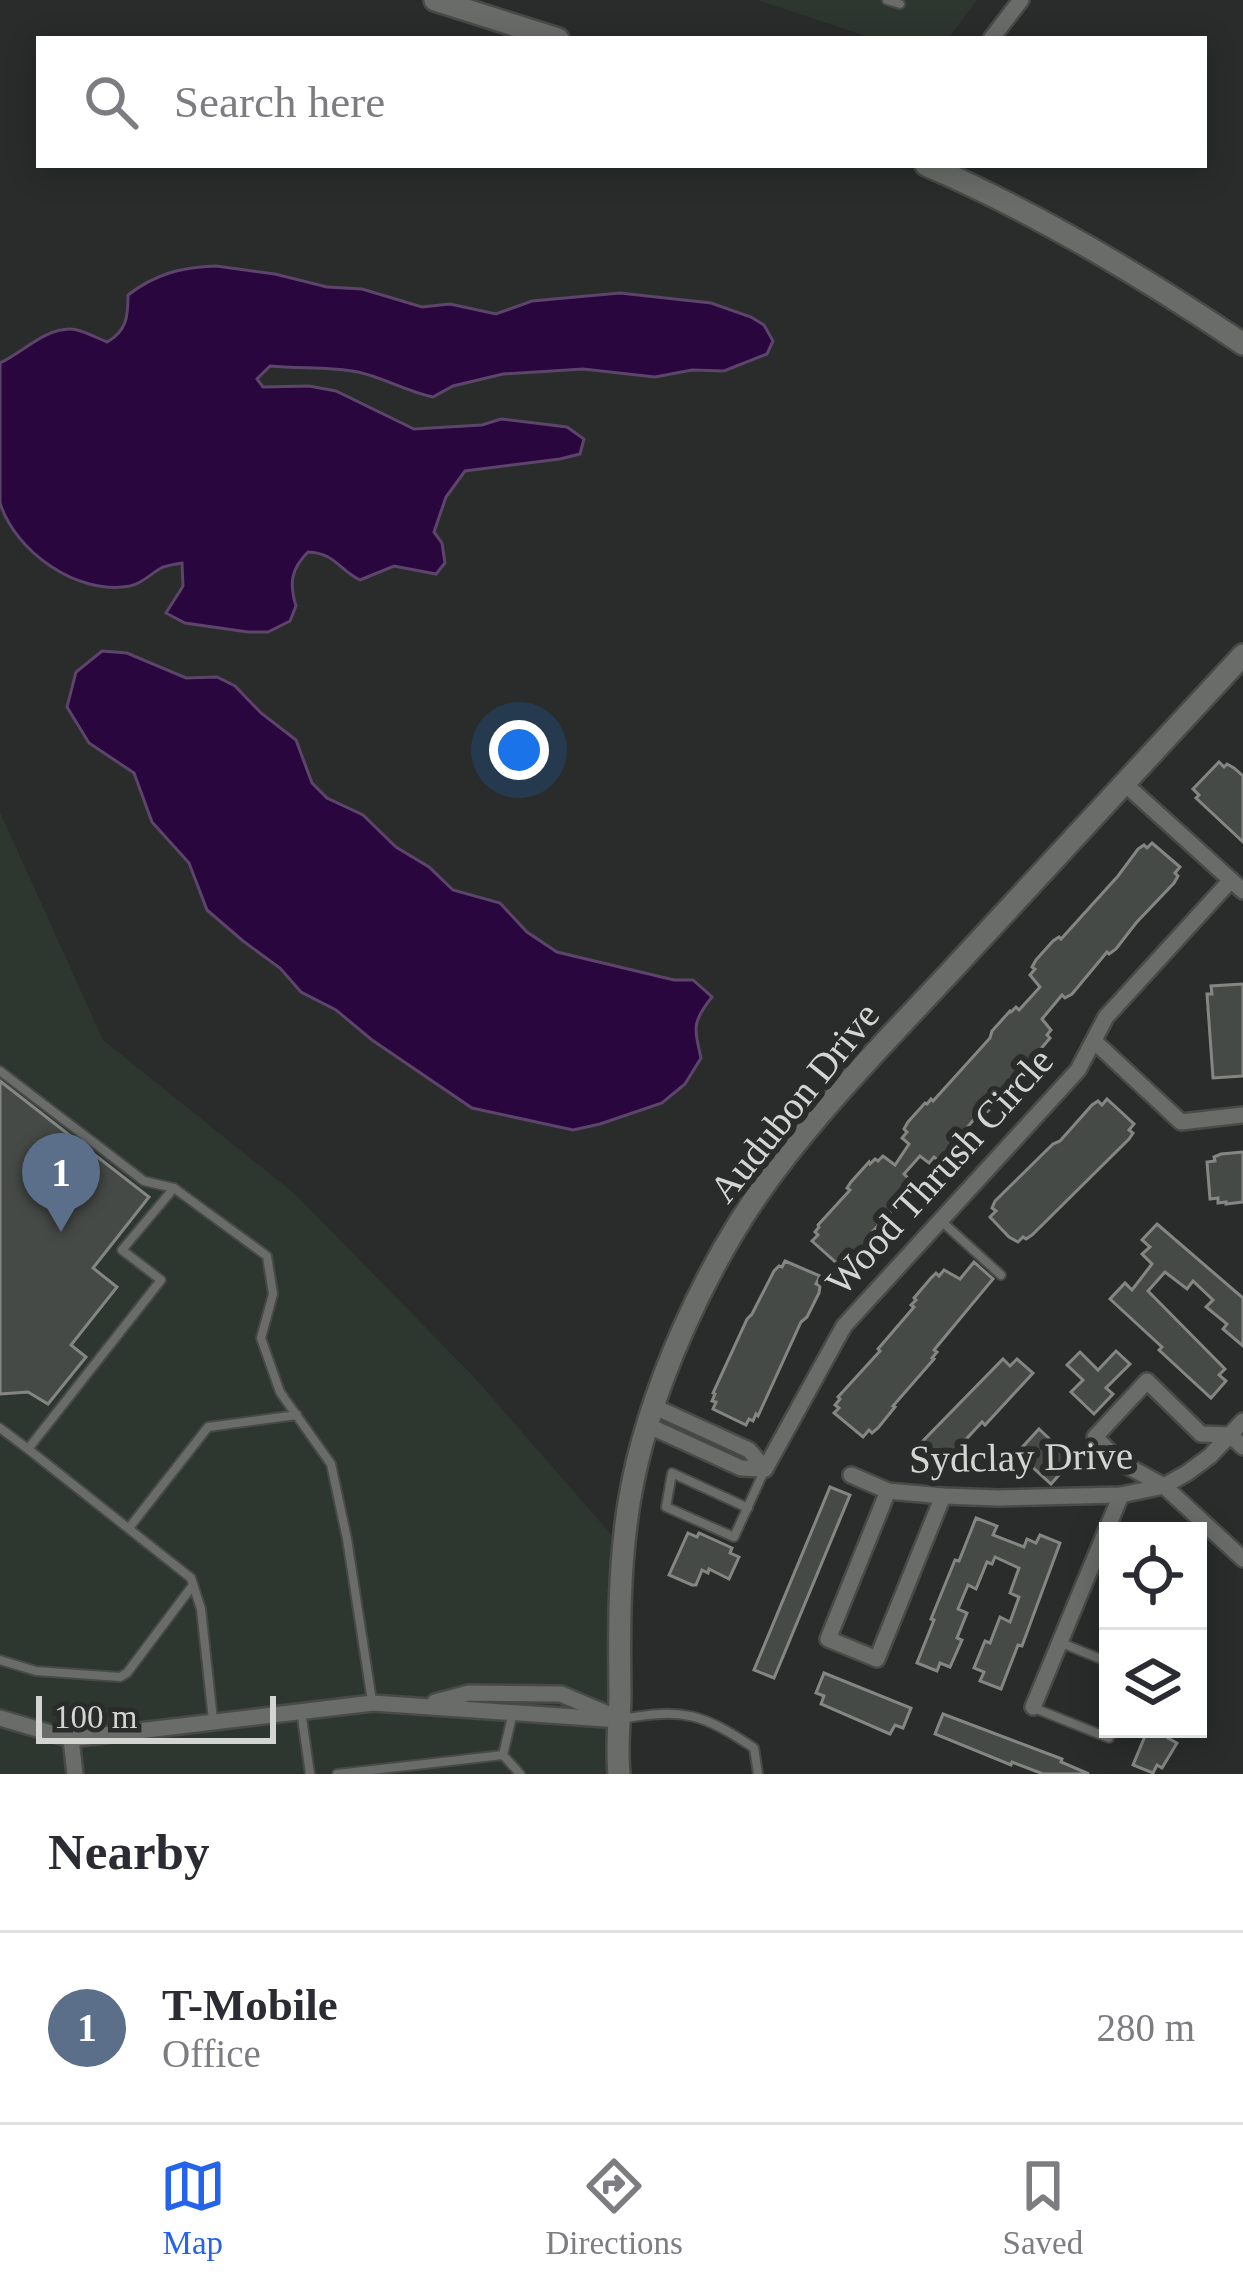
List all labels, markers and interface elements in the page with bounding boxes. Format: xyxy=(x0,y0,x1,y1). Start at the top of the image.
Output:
search box xyxy=(36,36,1207,168)
icon: search xyxy=(78,69,144,135)
text: Search here xyxy=(174,77,385,127)
your location xyxy=(489,720,549,780)
street label: Audubon Drive xyxy=(701,994,887,1210)
street label: Wood Thrush Circle xyxy=(817,1039,1061,1303)
pin: 1 xyxy=(22,1133,100,1232)
street label: Sydclay Drive xyxy=(909,1434,1133,1481)
map controls xyxy=(1099,1522,1207,1738)
button: locate xyxy=(1099,1522,1207,1630)
button: layers xyxy=(1099,1630,1207,1738)
scale bar xyxy=(36,1690,276,1743)
text: 100 m xyxy=(54,1699,137,1735)
text: Nearby xyxy=(48,1824,209,1880)
text: T-Mobile xyxy=(162,1980,338,2030)
text: 1 xyxy=(77,2006,97,2049)
text: 280 m xyxy=(1096,2006,1195,2049)
text: Office xyxy=(162,2032,261,2075)
tab: Map xyxy=(160,2153,226,2262)
tab: Directions xyxy=(545,2153,683,2262)
tab: Saved xyxy=(1003,2153,1083,2262)

